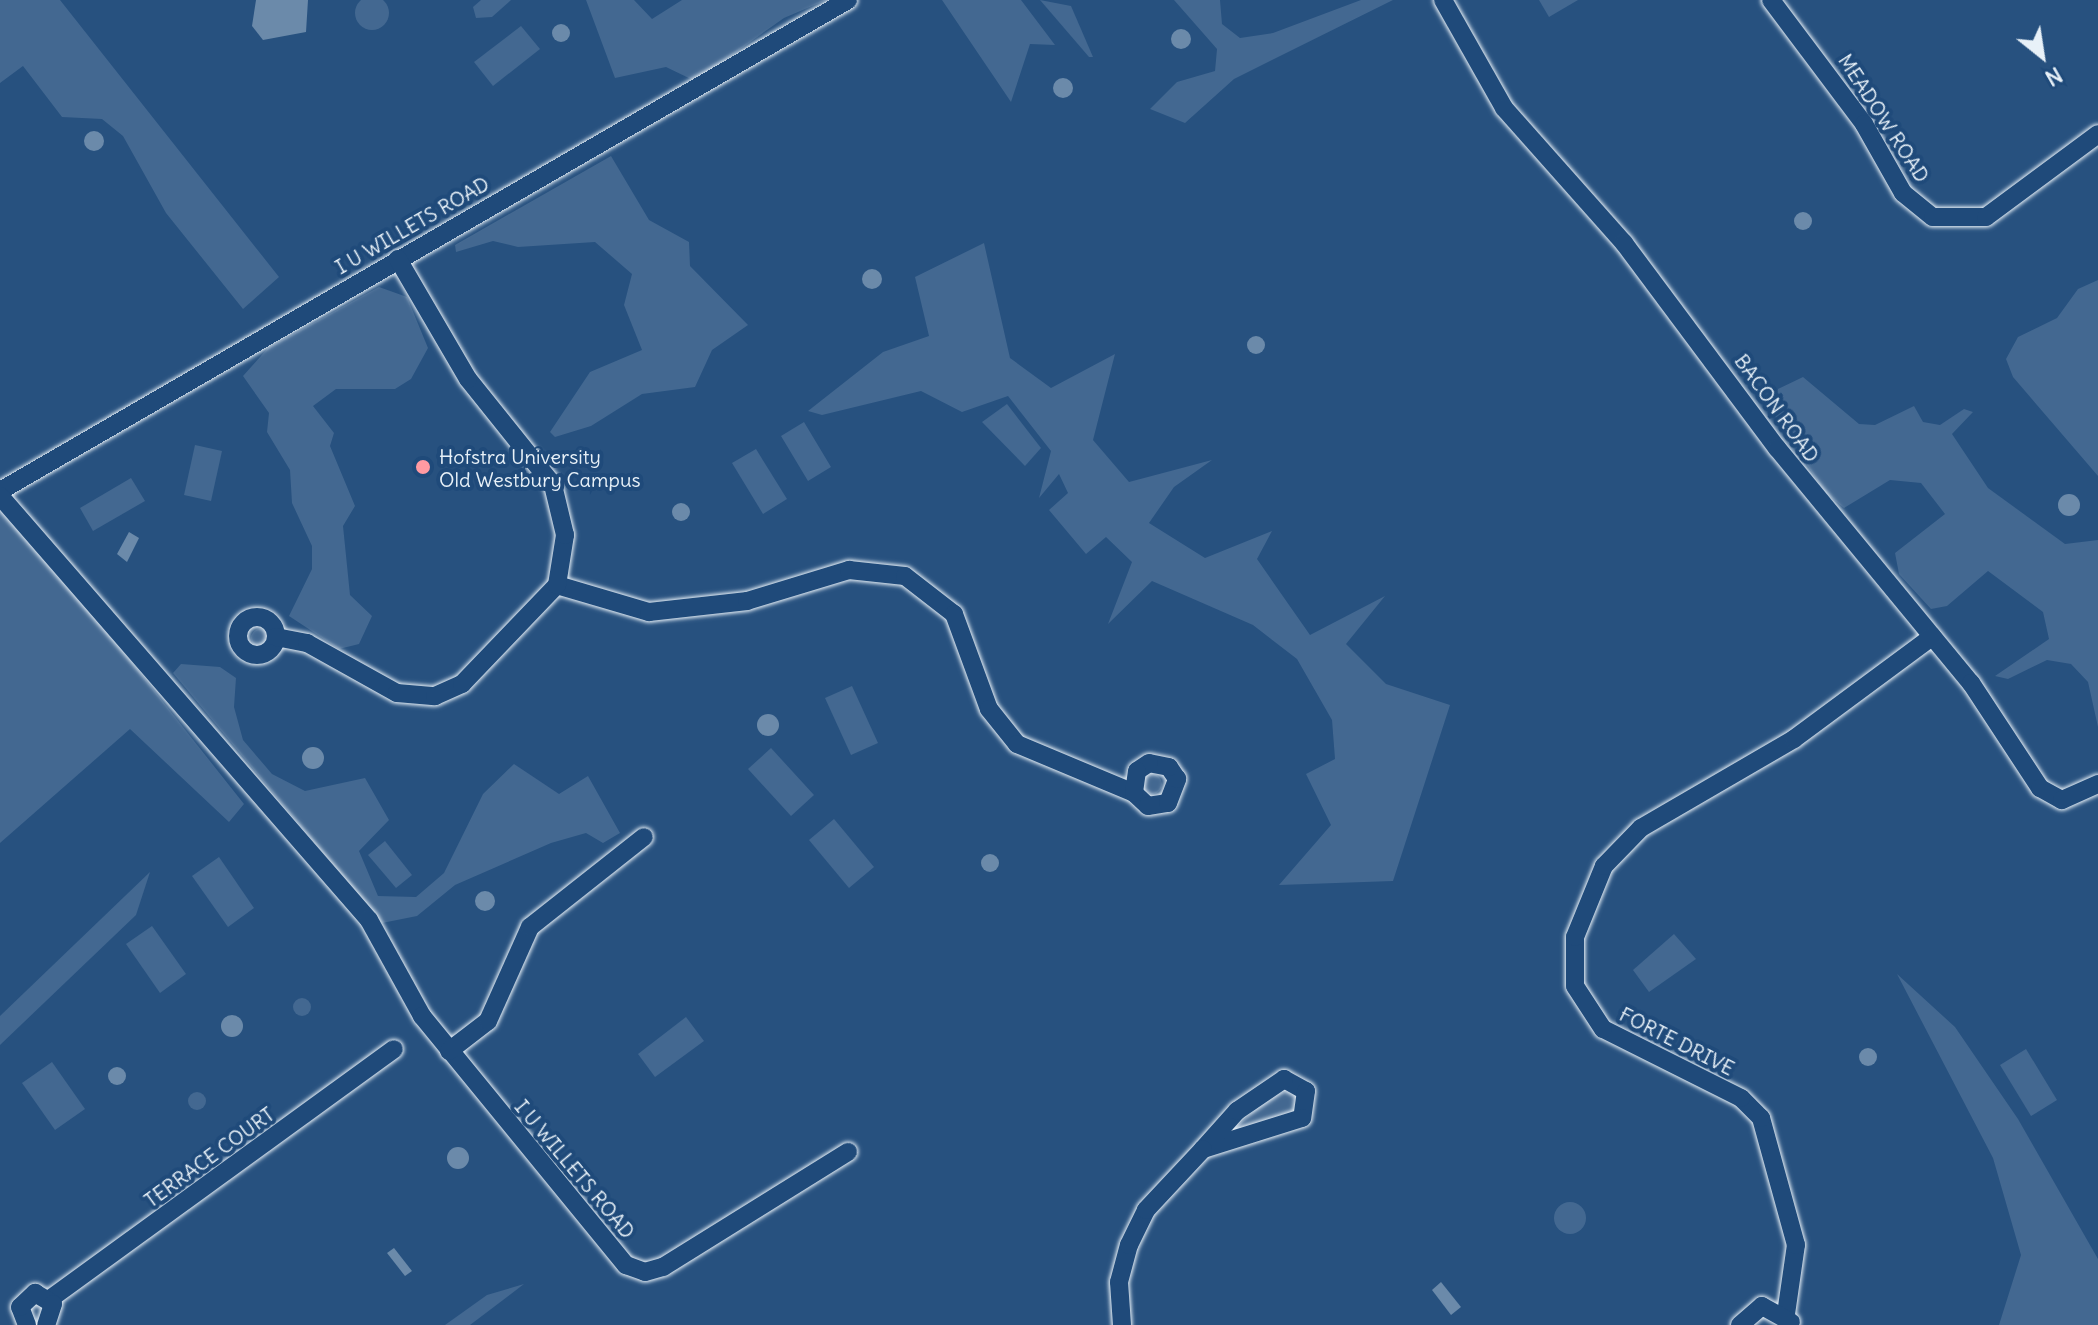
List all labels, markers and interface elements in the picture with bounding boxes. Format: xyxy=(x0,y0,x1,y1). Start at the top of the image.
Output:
north arrow xyxy=(2002,16,2082,96)
street label: MEADOW ROAD xyxy=(1834,49,1934,187)
text: N xyxy=(2040,61,2068,93)
street label: I U WILLETS ROAD xyxy=(331,171,493,279)
street label: BACON ROAD xyxy=(1730,349,1824,467)
place label: Hofstra University Old Westbury Campus xyxy=(439,444,641,491)
marker: Hofstra University Old Westbury Campus xyxy=(414,458,432,476)
street label: FORTE DRIVE xyxy=(1615,1002,1739,1080)
street label: I U WILLETS ROAD xyxy=(510,1095,640,1243)
street label: TERRACE COURT xyxy=(139,1102,279,1212)

